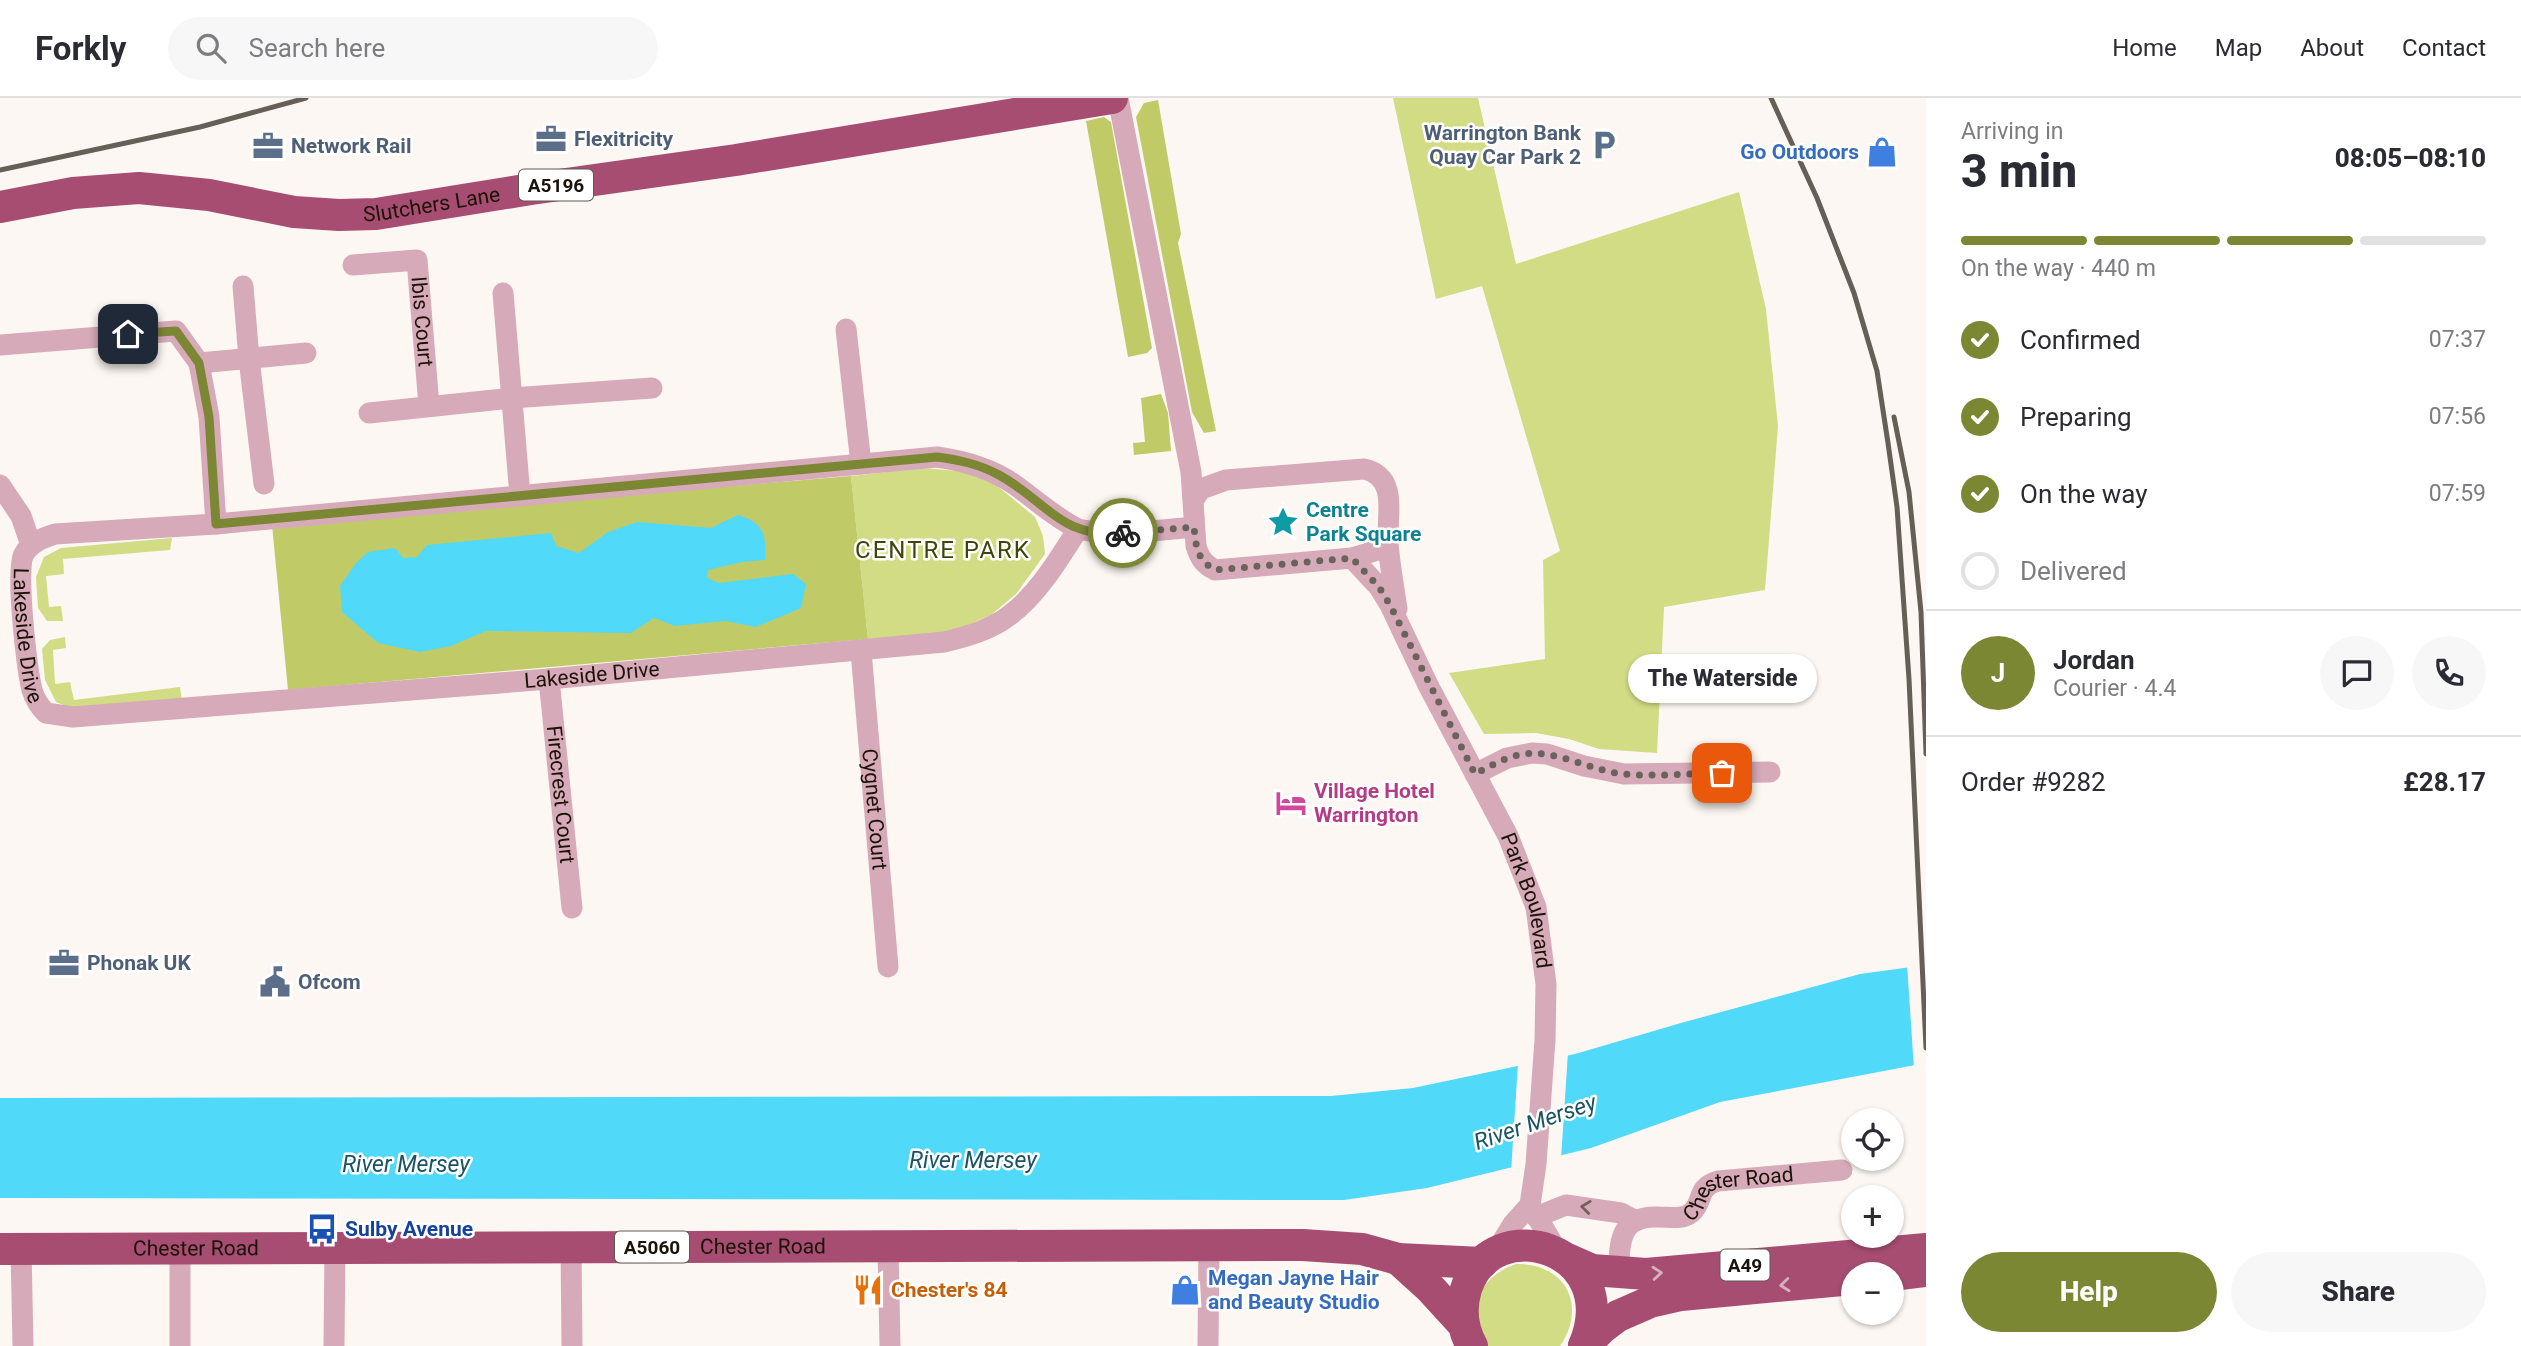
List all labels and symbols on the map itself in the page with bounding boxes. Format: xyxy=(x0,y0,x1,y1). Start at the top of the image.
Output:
place label: Warrington Bank Quay Car Park 2 xyxy=(1424,121,1582,169)
office icon: Flexitricity xyxy=(534,122,568,156)
place label: Flexitricity xyxy=(574,127,674,151)
parking icon: Warrington Bank Quay Car Park 2 xyxy=(1587,128,1621,162)
office icon: Network Rail xyxy=(251,129,285,163)
place label: Network Rail xyxy=(291,134,411,158)
shop icon: Go Outdoors xyxy=(1865,135,1899,169)
place label: Go Outdoors xyxy=(1740,140,1859,164)
road number: A5196 xyxy=(519,170,593,200)
street label: Slutchers Lane xyxy=(363,182,502,226)
street label: Ibis Court xyxy=(406,276,438,368)
pin xyxy=(98,304,158,364)
courier xyxy=(1088,498,1158,568)
place label: Centre Park Square xyxy=(1306,498,1421,546)
place icon: Centre Park Square xyxy=(1266,505,1300,539)
district label: CENTRE PARK xyxy=(855,536,1031,564)
street label: Lakeside Drive xyxy=(9,567,48,707)
callout: The Waterside xyxy=(1628,654,1816,703)
street label: Lakeside Drive xyxy=(523,657,661,693)
street label: Firecrest Court xyxy=(542,724,579,865)
pin xyxy=(1692,743,1752,803)
street label: Cygnet Court xyxy=(857,748,892,871)
place label: Village Hotel Warrington xyxy=(1314,779,1435,827)
hotel icon: Village Hotel Warrington xyxy=(1274,786,1308,820)
street label: Park Boulevard xyxy=(1496,829,1556,970)
office icon: Phonak UK xyxy=(47,946,81,980)
place label: Phonak UK xyxy=(87,951,191,975)
public building icon: Ofcom xyxy=(258,965,292,999)
place label: Ofcom xyxy=(298,970,361,994)
water label: River Mersey xyxy=(1471,1088,1601,1156)
water label: River Mersey xyxy=(909,1147,1038,1174)
water label: River Mersey xyxy=(342,1151,471,1178)
street label: Chester Road xyxy=(1678,1162,1794,1226)
one-way arrow xyxy=(1580,1199,1592,1214)
bus stop icon: Sulby Avenue xyxy=(305,1212,339,1246)
place label: Sulby Avenue xyxy=(345,1217,473,1241)
road number: A5060 xyxy=(615,1232,689,1262)
street label: Chester Road xyxy=(700,1234,826,1259)
street label: Chester Road xyxy=(133,1236,259,1261)
road number: A49 xyxy=(1720,1250,1770,1280)
place label: Megan Jayne Hair and Beauty Studio xyxy=(1208,1266,1380,1314)
one-way arrow xyxy=(1652,1266,1663,1281)
restaurant icon: Chester's 84 xyxy=(851,1273,885,1307)
shop icon: Megan Jayne Hair and Beauty Studio xyxy=(1168,1273,1202,1307)
place label: Chester's 84 xyxy=(891,1278,1008,1302)
one-way arrow xyxy=(1780,1278,1791,1293)

